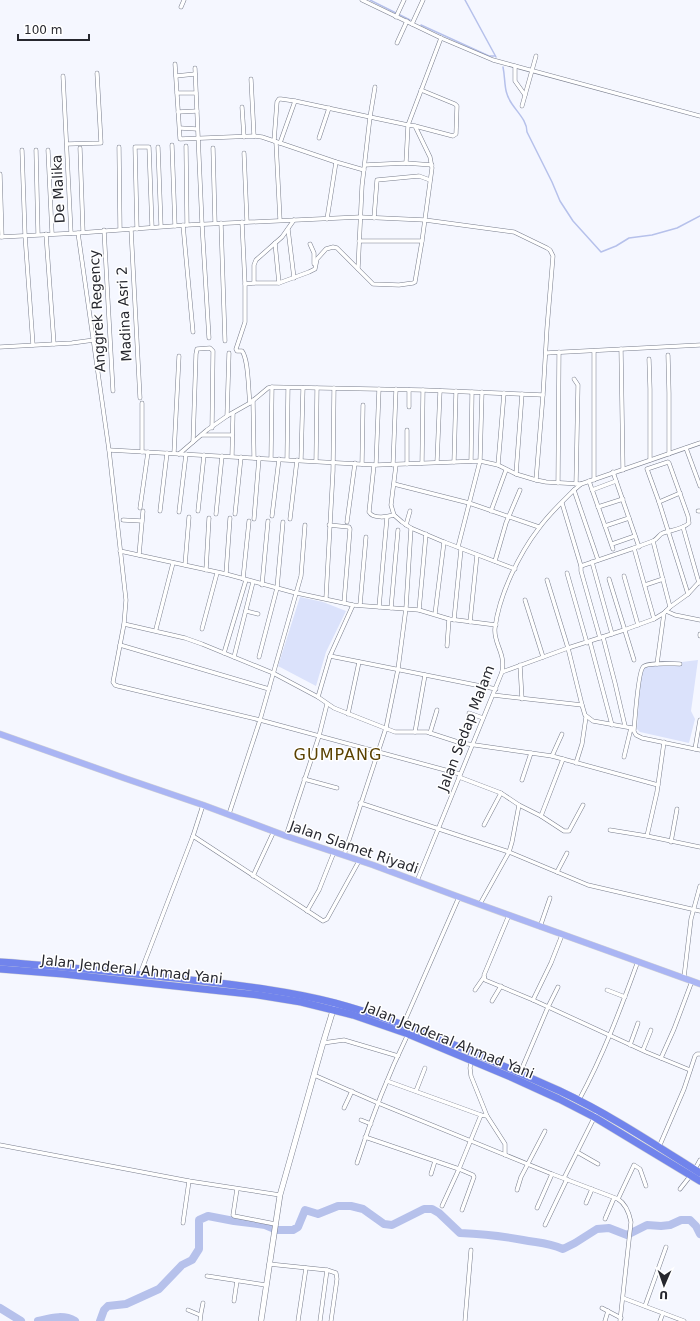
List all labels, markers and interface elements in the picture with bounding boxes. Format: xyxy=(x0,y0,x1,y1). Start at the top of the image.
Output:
scale bar xyxy=(18,16,89,42)
text: 100 m xyxy=(24,23,62,37)
street label: De Malika xyxy=(48,154,68,224)
street label: Anggrek Regency xyxy=(86,249,108,373)
street label: Madina Asri 2 xyxy=(114,266,134,362)
street label: Jalan Sedap Malam xyxy=(434,663,497,794)
district label: GUMPANG xyxy=(294,745,382,764)
street label: Jalan Slamet Riyadi xyxy=(286,817,421,877)
street label: Jalan Jenderal Ahmad Yani xyxy=(40,951,223,986)
street label: Jalan Jenderal Ahmad Yani xyxy=(361,998,536,1082)
north arrow xyxy=(644,1265,684,1305)
text: U xyxy=(659,1288,668,1301)

